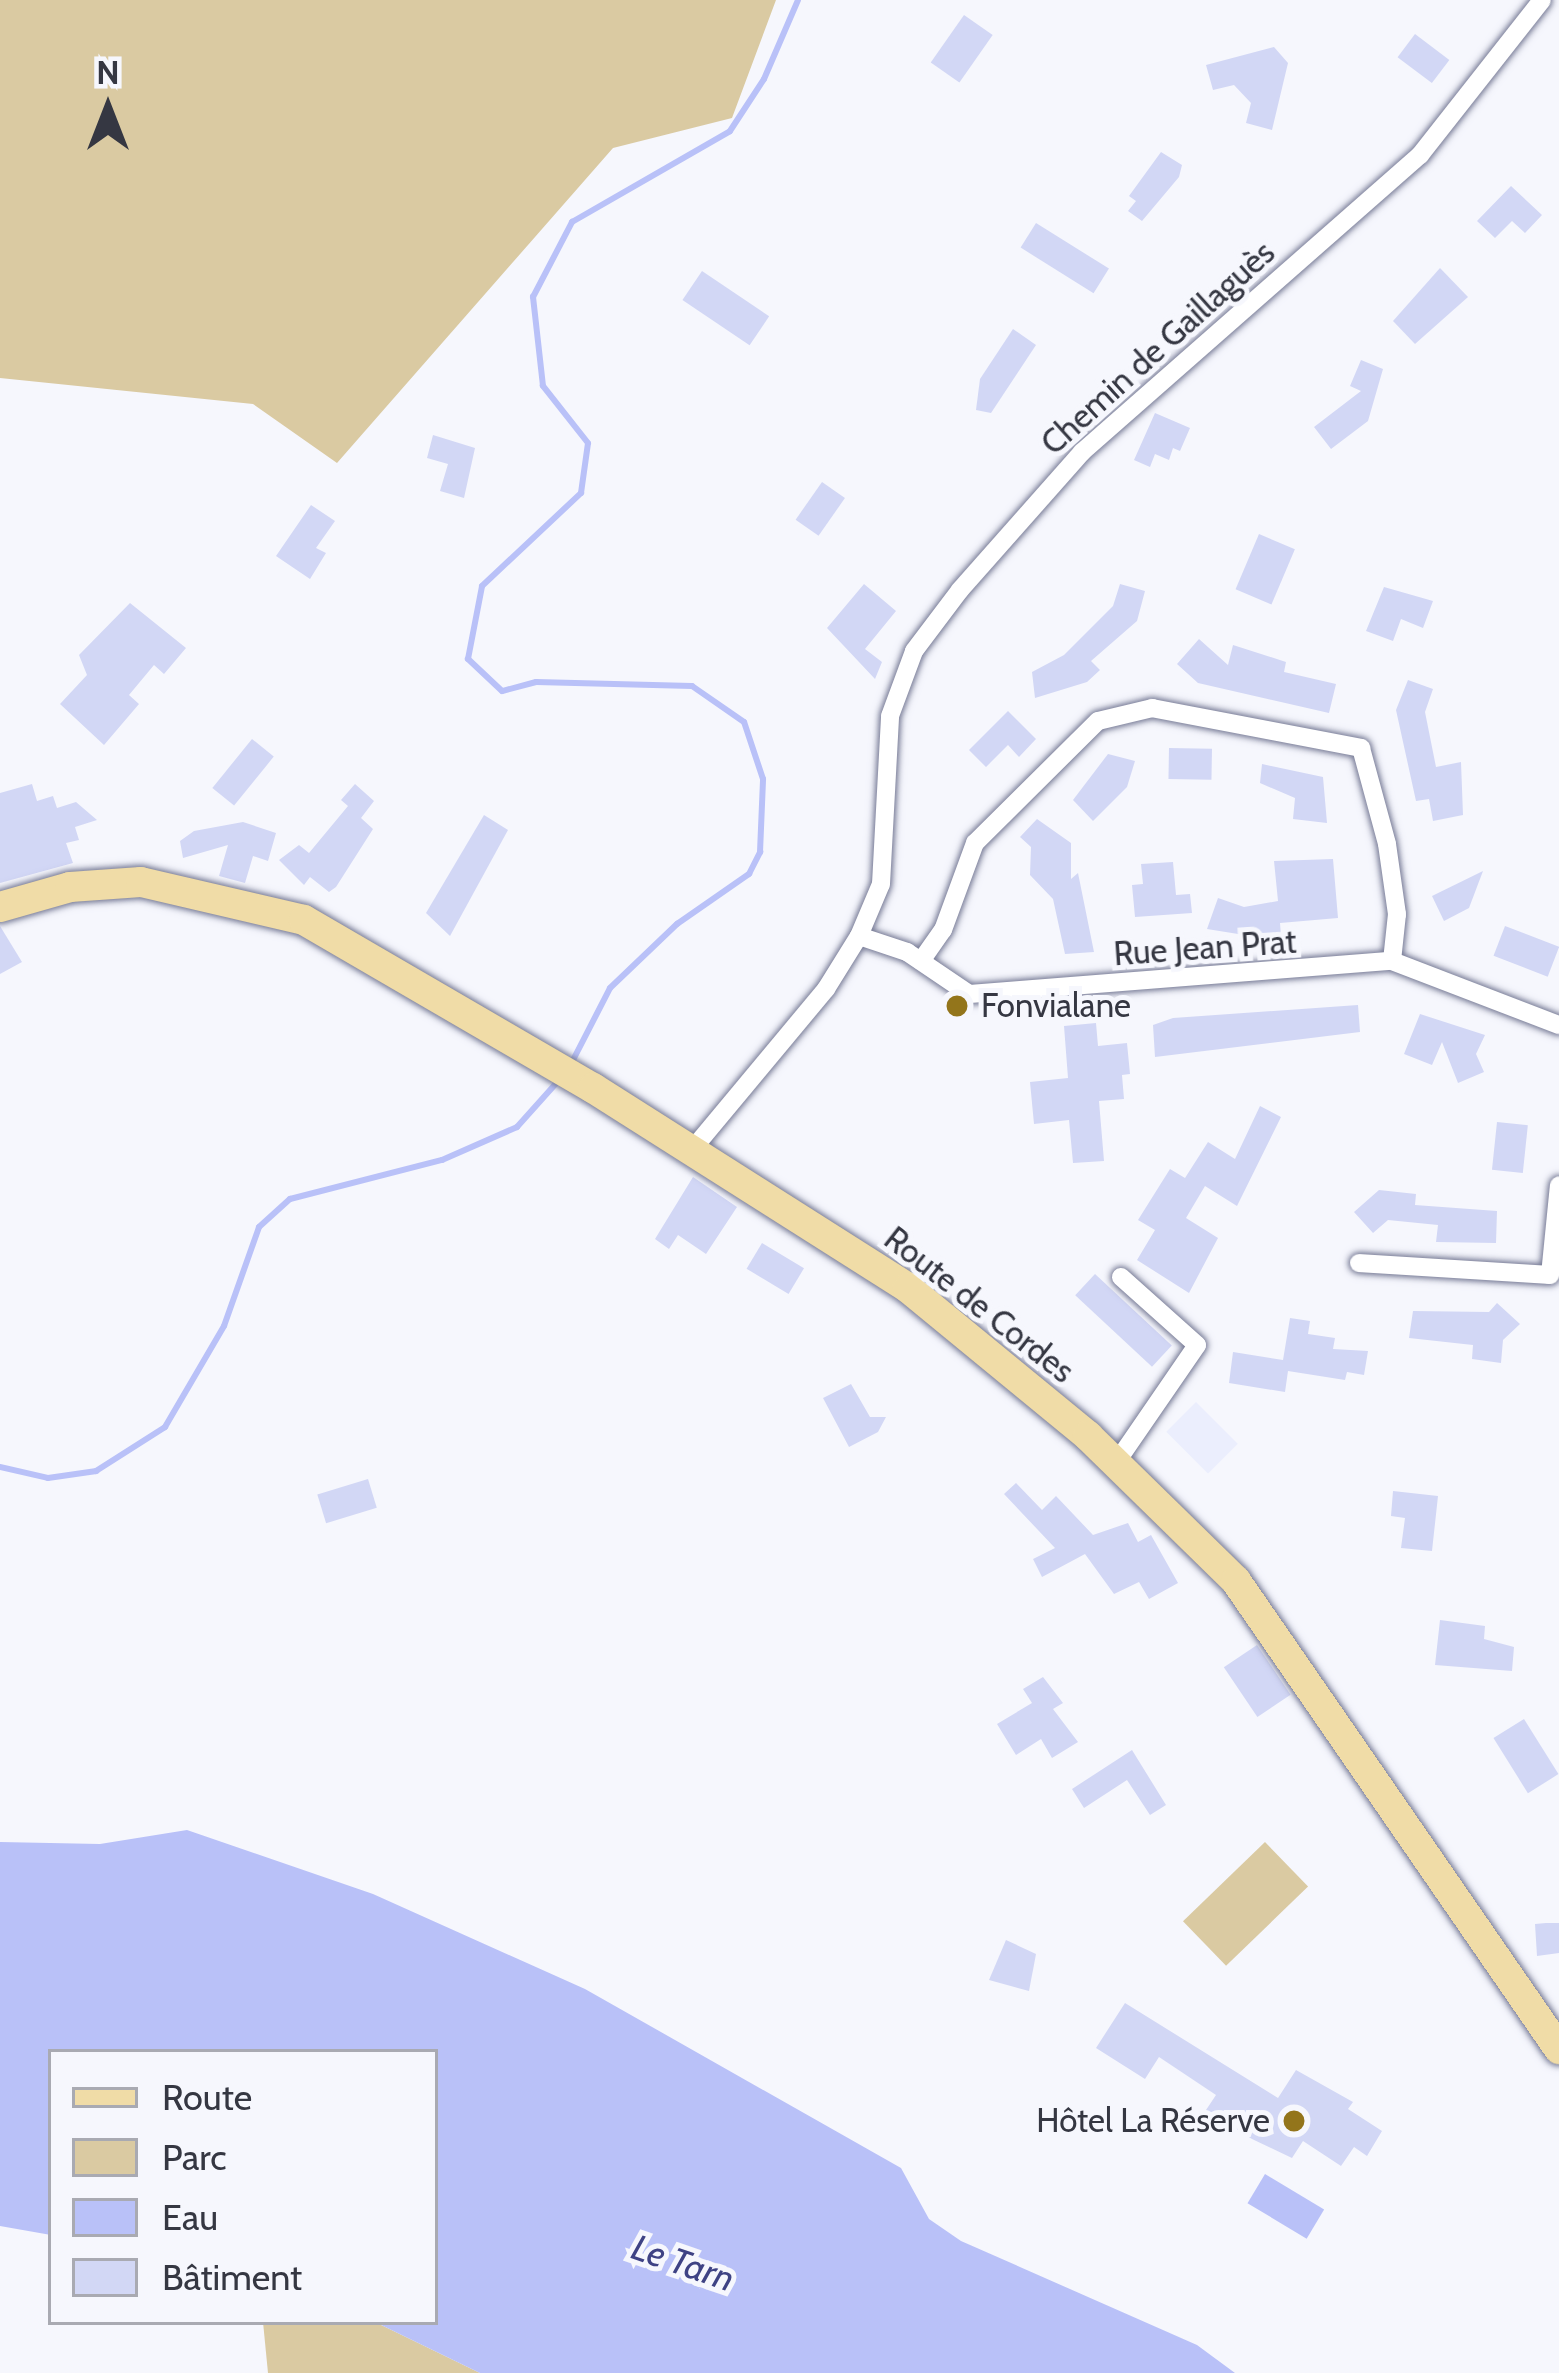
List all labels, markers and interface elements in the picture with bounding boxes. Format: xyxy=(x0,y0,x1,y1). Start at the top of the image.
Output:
north arrow xyxy=(48,48,168,168)
text: N xyxy=(96,52,120,92)
street label: Chemin de Gaillaguès xyxy=(1033,233,1283,463)
street label: Rue Jean Prat xyxy=(1112,922,1298,974)
place label: Fonvialane xyxy=(981,986,1131,1026)
marker: Fonvialane xyxy=(944,993,970,1019)
street label: Route de Cordes xyxy=(876,1219,1082,1391)
legend xyxy=(48,2049,438,2325)
text: Route xyxy=(162,2075,252,2119)
place label: Hôtel La Réserve xyxy=(1036,2101,1270,2141)
marker: Hôtel La Réserve xyxy=(1281,2108,1307,2134)
text: Parc xyxy=(162,2135,227,2179)
text: Eau xyxy=(162,2195,218,2239)
water label: Le Tarn xyxy=(626,2225,740,2301)
text: Bâtiment xyxy=(162,2255,302,2299)

